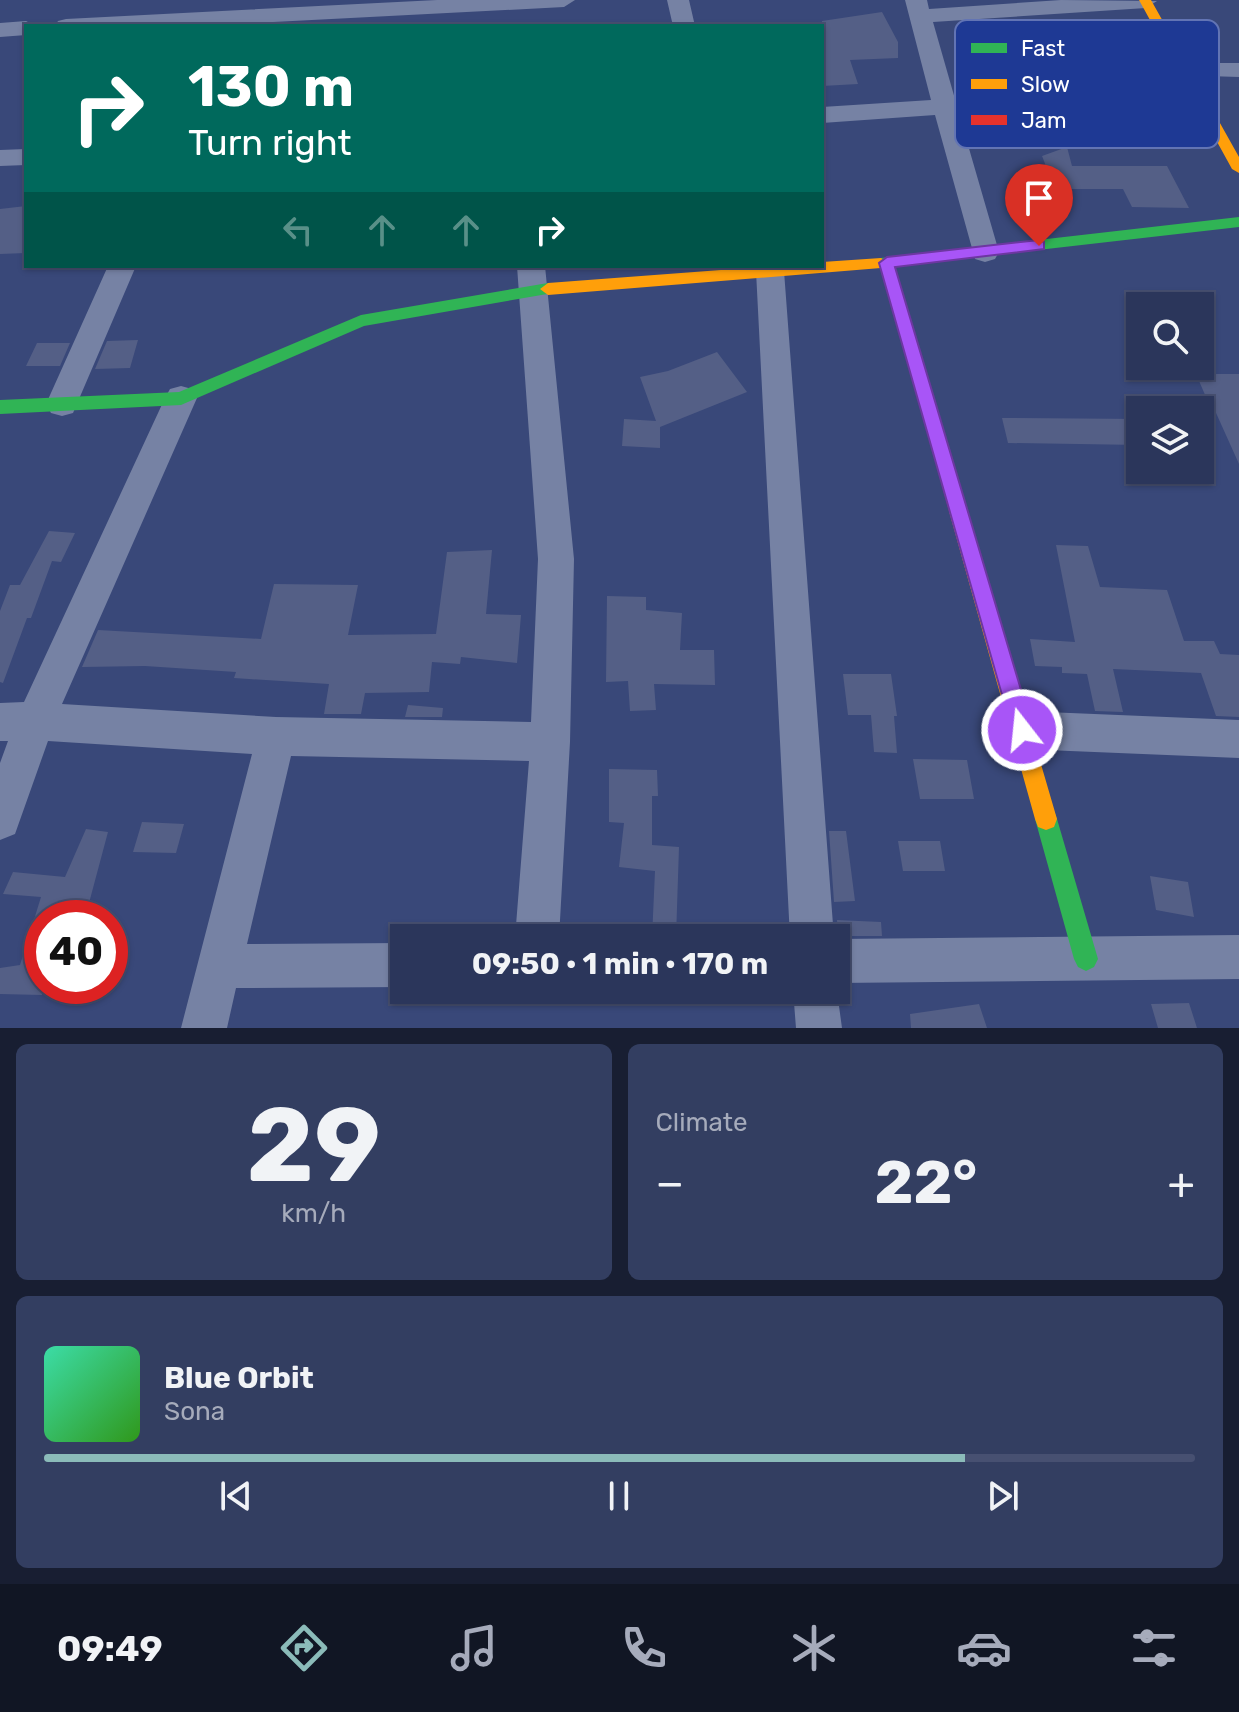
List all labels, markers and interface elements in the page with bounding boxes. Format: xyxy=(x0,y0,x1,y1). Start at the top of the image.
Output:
legend xyxy=(955,20,1219,148)
text: Fast xyxy=(1021,35,1066,62)
text: 130 m xyxy=(188,54,354,120)
icon: right xyxy=(56,56,160,160)
text: Slow xyxy=(1021,71,1070,98)
text: Jam xyxy=(1021,107,1067,134)
text: Turn right xyxy=(188,121,352,164)
pin xyxy=(1005,164,1073,246)
icon: arrive xyxy=(1017,176,1061,220)
icon: left xyxy=(276,208,320,252)
icon: ahead xyxy=(360,208,404,252)
icon: ahead xyxy=(444,208,488,252)
icon: right xyxy=(528,208,572,252)
map controls xyxy=(1126,292,1214,484)
button: search xyxy=(1126,292,1214,380)
button: layers xyxy=(1126,396,1214,484)
position arrow xyxy=(980,688,1064,772)
speed limit sign: 40 xyxy=(24,900,128,1004)
text: 09:50 · 1 min · 170 m xyxy=(472,946,768,982)
text: 29 xyxy=(247,1084,381,1207)
text: Climate xyxy=(656,1107,748,1138)
text: 22° xyxy=(875,1147,977,1218)
text: − xyxy=(656,1157,684,1209)
text: + xyxy=(1168,1157,1195,1209)
text: km/h xyxy=(281,1198,346,1229)
text: Blue Orbit xyxy=(164,1360,314,1396)
text: Sona xyxy=(164,1396,225,1427)
icon: previous xyxy=(214,1474,258,1518)
icon: pause xyxy=(597,1474,641,1518)
icon: next xyxy=(981,1474,1025,1518)
icon: directions xyxy=(276,1620,332,1676)
icon: music xyxy=(446,1620,502,1676)
icon: phone xyxy=(616,1620,672,1676)
icon: climate xyxy=(786,1620,842,1676)
icon: car xyxy=(956,1620,1012,1676)
icon: filters xyxy=(1126,1620,1182,1676)
text: 09:49 xyxy=(57,1627,163,1670)

